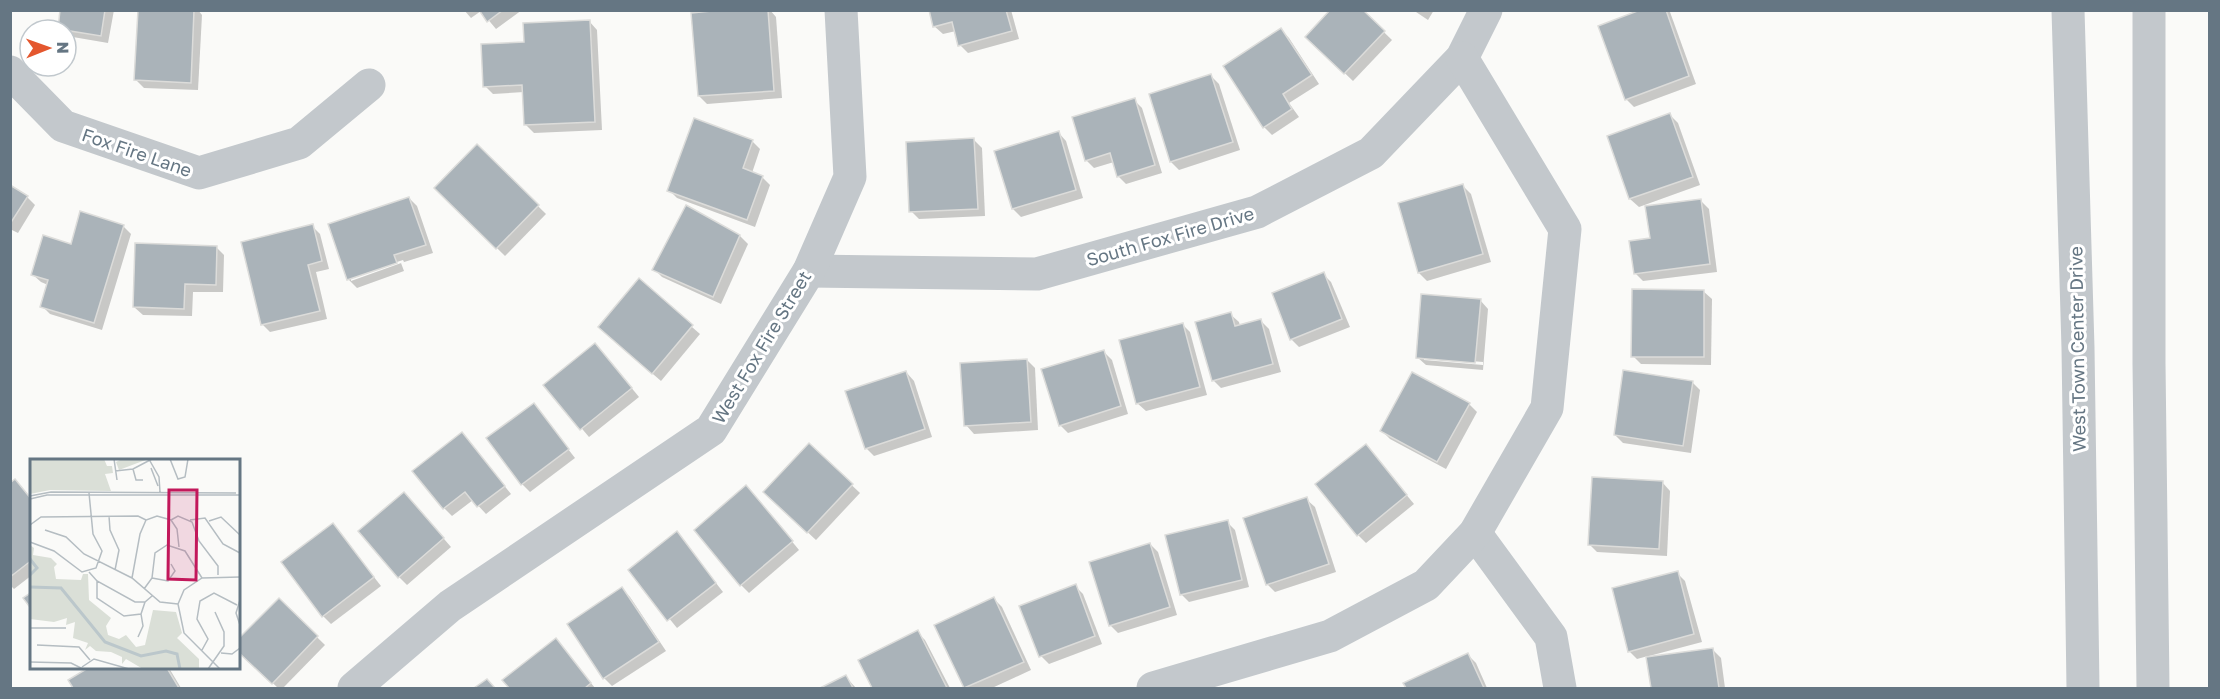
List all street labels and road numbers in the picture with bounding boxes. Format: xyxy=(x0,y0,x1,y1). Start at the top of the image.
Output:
street label: Fox Fire Lane xyxy=(79,123,195,181)
street label: South Fox Fire Drive xyxy=(1084,202,1256,270)
street label: West Town Center Drive xyxy=(2064,246,2090,452)
street label: West Fox Fire Street xyxy=(707,267,815,427)

